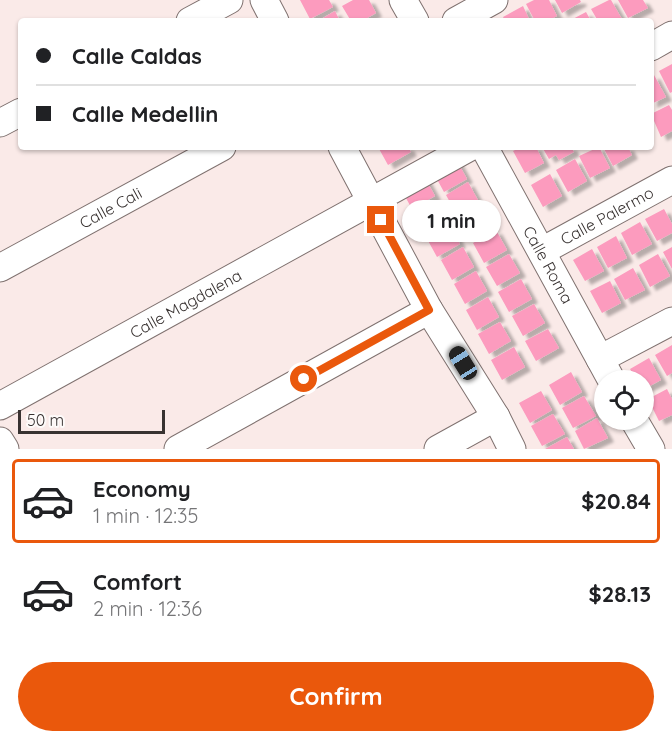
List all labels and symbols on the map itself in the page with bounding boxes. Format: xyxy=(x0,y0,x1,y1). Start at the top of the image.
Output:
street label: Calle Palermo xyxy=(557,182,657,249)
street label: Calle Cali xyxy=(76,183,145,233)
callout: 1 min xyxy=(402,199,501,241)
route end xyxy=(367,206,394,233)
street label: Calle Roma xyxy=(519,222,578,307)
street label: Calle Magdalena xyxy=(126,265,245,342)
car xyxy=(446,343,480,383)
route start xyxy=(290,365,317,392)
scale bar xyxy=(18,407,165,434)

